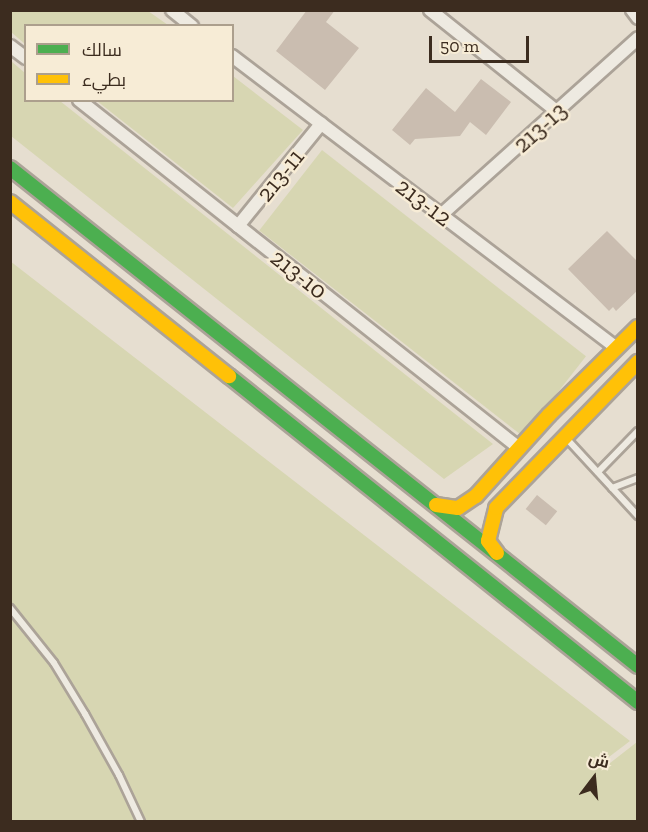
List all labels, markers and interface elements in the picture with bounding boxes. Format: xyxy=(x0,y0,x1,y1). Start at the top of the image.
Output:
legend xyxy=(24,24,234,102)
scale bar xyxy=(432,24,532,62)
text: 50 m xyxy=(440,35,479,57)
text: سالك xyxy=(82,39,122,61)
text: بطيء xyxy=(82,69,126,91)
street label: 213-13 xyxy=(507,96,573,158)
street label: 213-11 xyxy=(250,143,310,207)
street label: 213-12 xyxy=(390,172,458,232)
street label: 213-10 xyxy=(265,243,333,305)
north arrow xyxy=(564,748,624,808)
text: ش xyxy=(587,748,612,772)

